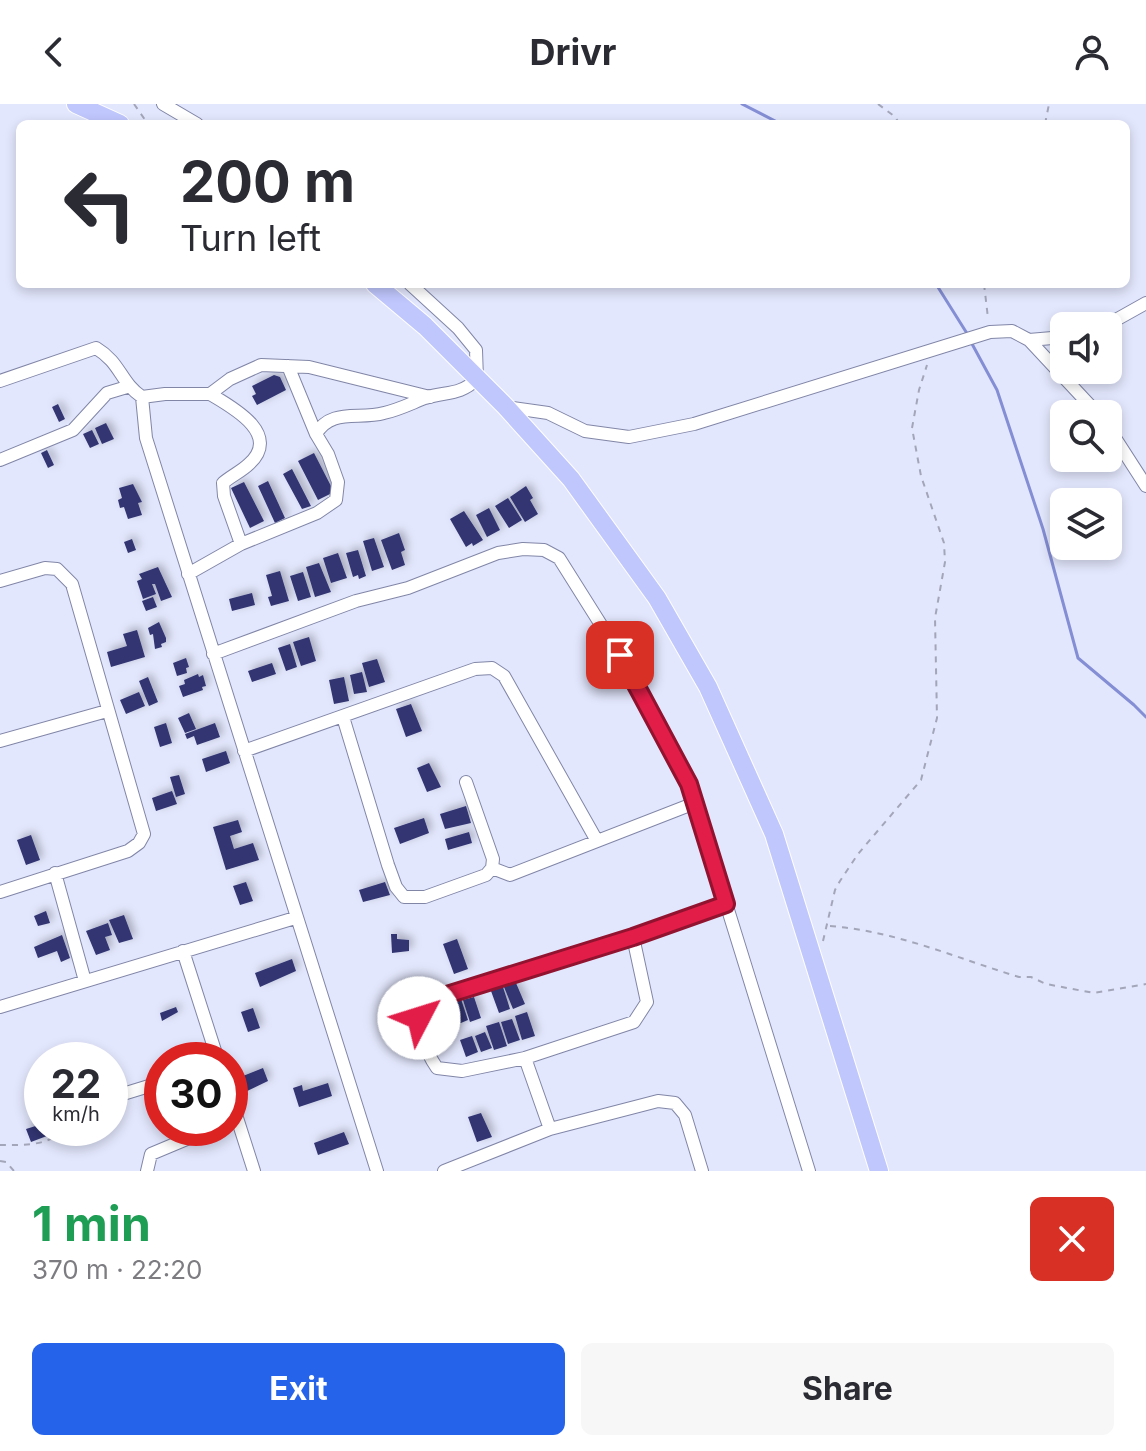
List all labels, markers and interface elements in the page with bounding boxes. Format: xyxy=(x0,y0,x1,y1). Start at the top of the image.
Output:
icon: back xyxy=(32,30,76,74)
text: Drivr xyxy=(530,30,616,74)
icon: person xyxy=(1070,30,1114,74)
text: 200 m xyxy=(180,148,355,216)
icon: left xyxy=(48,152,152,256)
text: Turn left xyxy=(180,216,321,260)
map controls xyxy=(1050,312,1122,560)
button: sound xyxy=(1050,312,1122,384)
button: search xyxy=(1050,400,1122,472)
button: layers xyxy=(1050,488,1122,560)
pin xyxy=(586,621,654,689)
icon: arrive xyxy=(598,633,642,677)
position arrow xyxy=(377,976,461,1060)
speed limit sign: 30 xyxy=(144,1042,248,1146)
text: 22 xyxy=(51,1059,101,1108)
text: km/h xyxy=(52,1102,100,1126)
text: 1 min xyxy=(32,1194,151,1253)
button: close xyxy=(1030,1197,1114,1281)
text: 370 m · 22:20 xyxy=(32,1254,202,1285)
button: Exit xyxy=(32,1343,565,1435)
button: Share xyxy=(581,1343,1114,1435)

